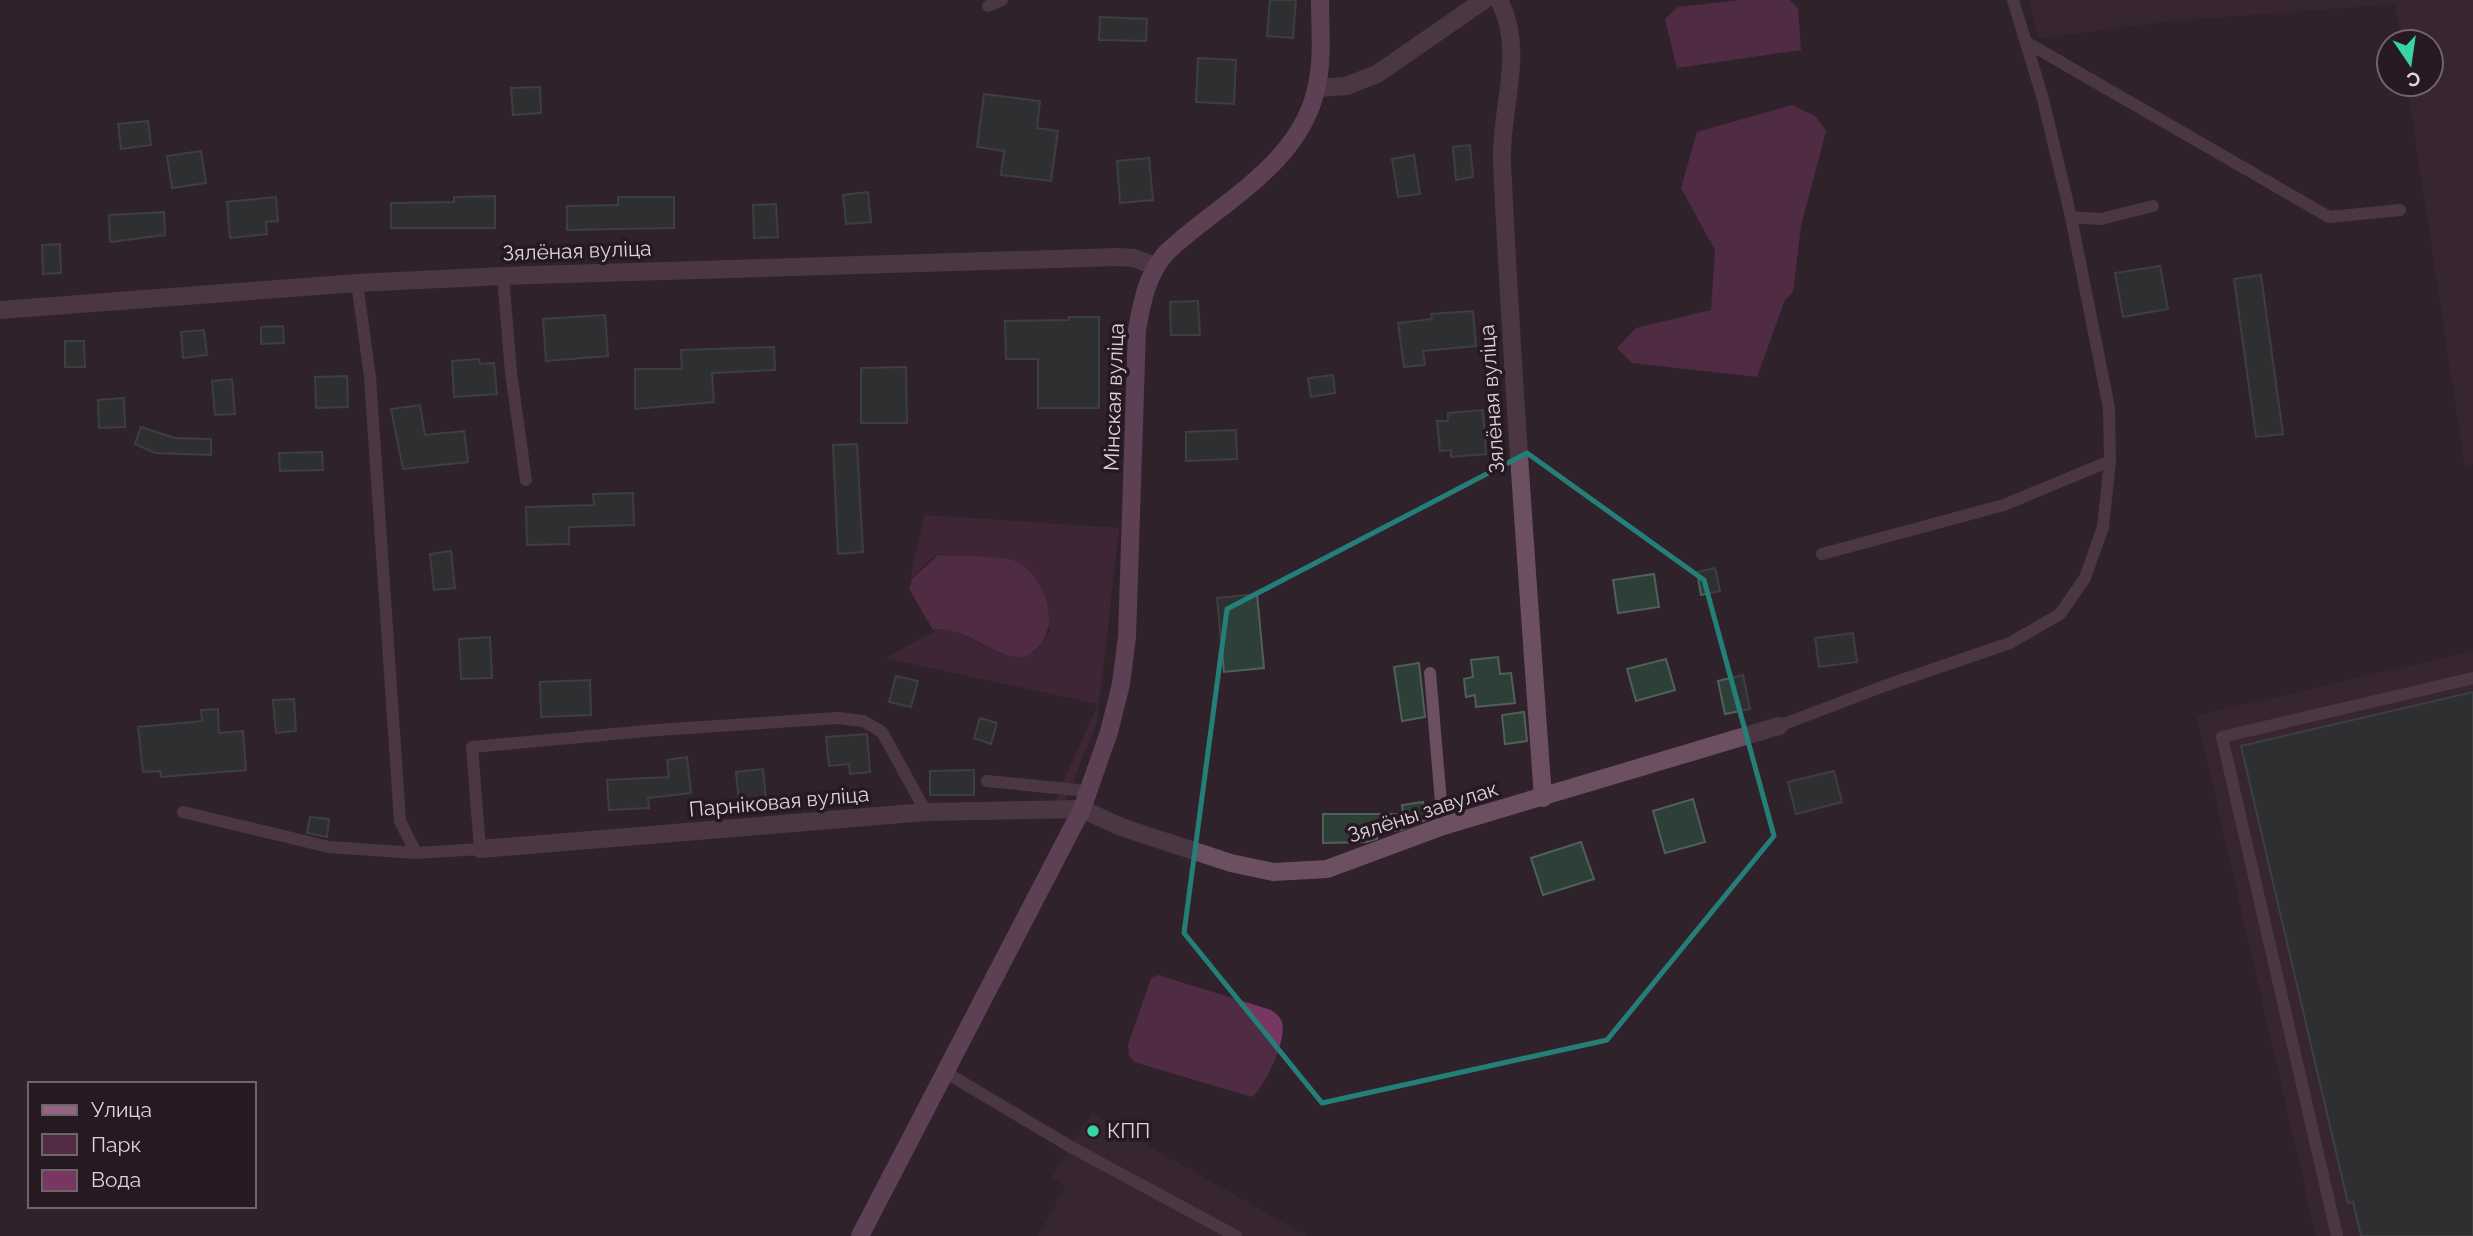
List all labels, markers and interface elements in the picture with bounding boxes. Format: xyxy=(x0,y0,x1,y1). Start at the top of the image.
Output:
north arrow xyxy=(2375,28,2445,98)
text: С xyxy=(2405,67,2423,92)
street label: Зялёная вуліца xyxy=(502,235,652,266)
street label: Мінская вуліца xyxy=(1098,323,1129,471)
street label: Зялёная вуліца xyxy=(1474,324,1509,474)
street label: Зялёны завулак xyxy=(1345,775,1501,848)
street label: Парніковая вуліца xyxy=(688,781,870,822)
legend xyxy=(28,1082,256,1208)
text: Улица xyxy=(91,1097,152,1122)
place label: КПП xyxy=(1107,1118,1150,1143)
marker: КПП xyxy=(1085,1123,1101,1139)
text: Парк xyxy=(91,1132,141,1157)
text: Вода xyxy=(91,1167,141,1192)

